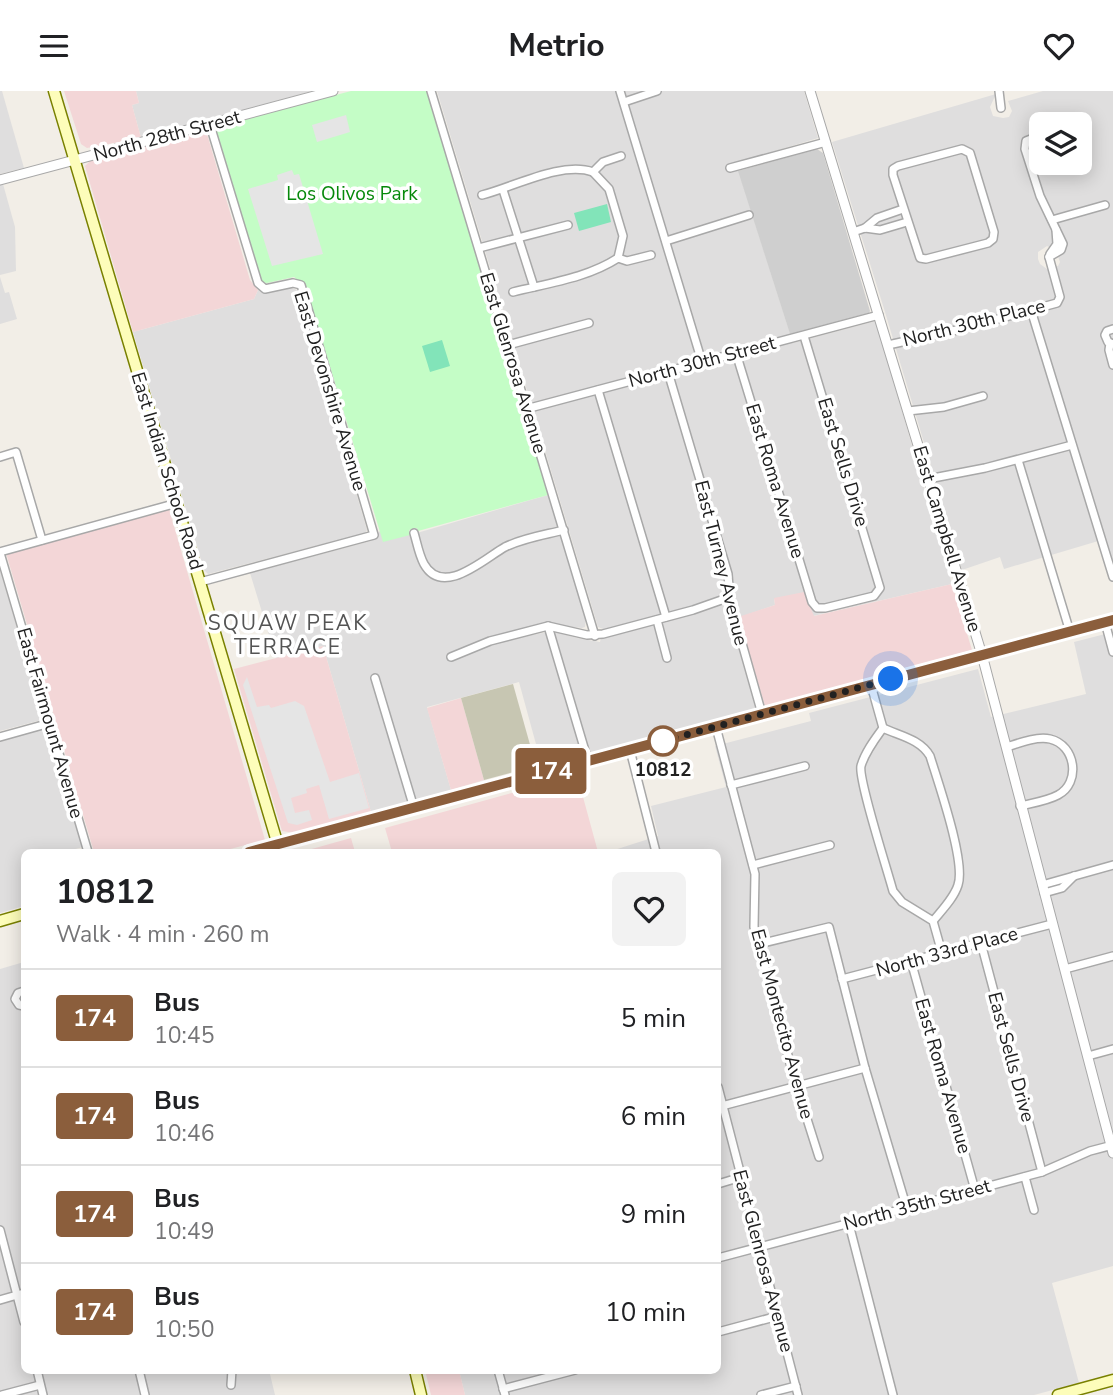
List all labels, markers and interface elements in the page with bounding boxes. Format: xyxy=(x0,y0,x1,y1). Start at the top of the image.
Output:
text: Metrio xyxy=(508,24,605,67)
icon: menu xyxy=(35,27,73,65)
icon: heart xyxy=(1040,27,1078,65)
street label: North 28th Street xyxy=(91,104,244,168)
map controls xyxy=(1029,112,1092,175)
button: layers xyxy=(1029,112,1092,175)
park label: Los Olivos Park xyxy=(286,181,418,207)
street label: East Glenrosa Avenue xyxy=(473,269,553,457)
street label: East Devonshire Avenue xyxy=(287,288,373,494)
street label: North 30th Place xyxy=(900,293,1048,353)
street label: North 30th Street xyxy=(626,330,779,394)
street label: East Indian School Road xyxy=(125,369,209,573)
street label: East Sells Drive xyxy=(811,394,875,530)
street label: East Roma Avenue xyxy=(739,400,811,562)
street label: East Campbell Avenue xyxy=(906,443,988,635)
street label: East Turney Avenue xyxy=(688,478,754,648)
district label: SQUAW PEAK TERRACE xyxy=(208,609,368,661)
street label: East Fairmount Avenue xyxy=(10,625,90,821)
your location xyxy=(873,661,908,696)
marker: 10812 xyxy=(648,726,678,756)
line badge: 174 xyxy=(511,748,591,794)
text: 174 xyxy=(529,755,573,787)
place label: 10812 xyxy=(634,757,692,783)
text: 10812 xyxy=(56,870,155,915)
button: heart xyxy=(612,872,686,946)
text: Walk · 4 min · 260 m xyxy=(56,919,269,950)
street label: North 33rd Place xyxy=(873,921,1021,983)
street label: East Montecito Avenue xyxy=(744,926,820,1122)
text: Bus xyxy=(154,985,200,1020)
street label: East Sells Drive xyxy=(981,989,1041,1125)
street label: East Roma Avenue xyxy=(908,995,978,1157)
text: 5 min xyxy=(621,1001,686,1036)
text: 174 xyxy=(73,1002,116,1034)
text: 10:45 xyxy=(154,1020,214,1051)
text: Bus xyxy=(154,1083,200,1118)
text: 6 min xyxy=(621,1099,686,1134)
text: 174 xyxy=(73,1100,116,1132)
text: 10:46 xyxy=(154,1118,214,1149)
street label: East Glenrosa Avenue xyxy=(726,1167,800,1355)
street label: North 35th Street xyxy=(841,1173,994,1237)
text: Bus xyxy=(154,1181,200,1216)
text: 9 min xyxy=(621,1197,686,1232)
text: 174 xyxy=(73,1198,116,1230)
text: 10:49 xyxy=(154,1216,214,1247)
text: Bus xyxy=(154,1279,200,1314)
text: 10 min xyxy=(605,1295,686,1330)
text: 174 xyxy=(73,1296,116,1328)
text: 10:50 xyxy=(154,1314,214,1345)

